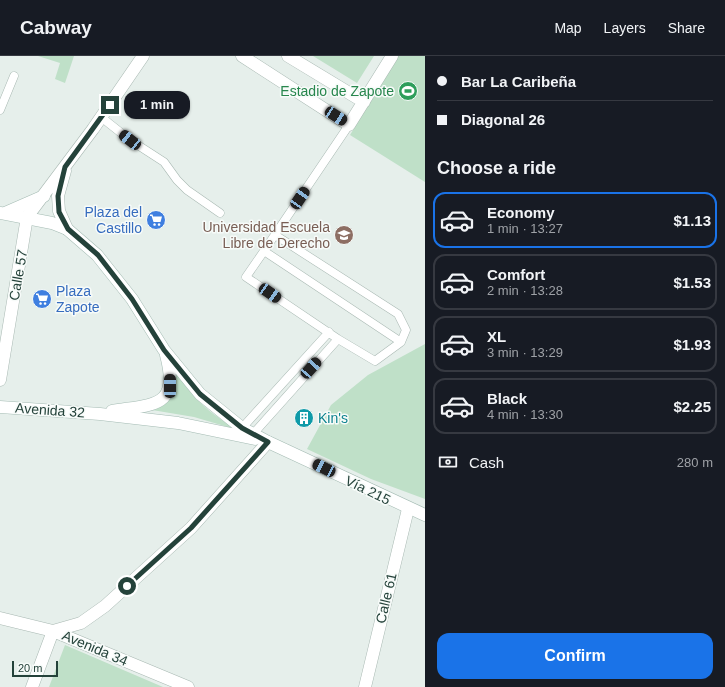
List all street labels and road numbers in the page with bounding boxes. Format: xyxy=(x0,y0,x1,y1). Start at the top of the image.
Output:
street label: Calle 57 xyxy=(6,248,30,302)
street label: Avenida 32 xyxy=(15,400,86,420)
street label: Vía 215 xyxy=(343,472,393,508)
street label: Calle 61 xyxy=(372,571,400,625)
street label: Avenida 34 xyxy=(60,627,130,669)

